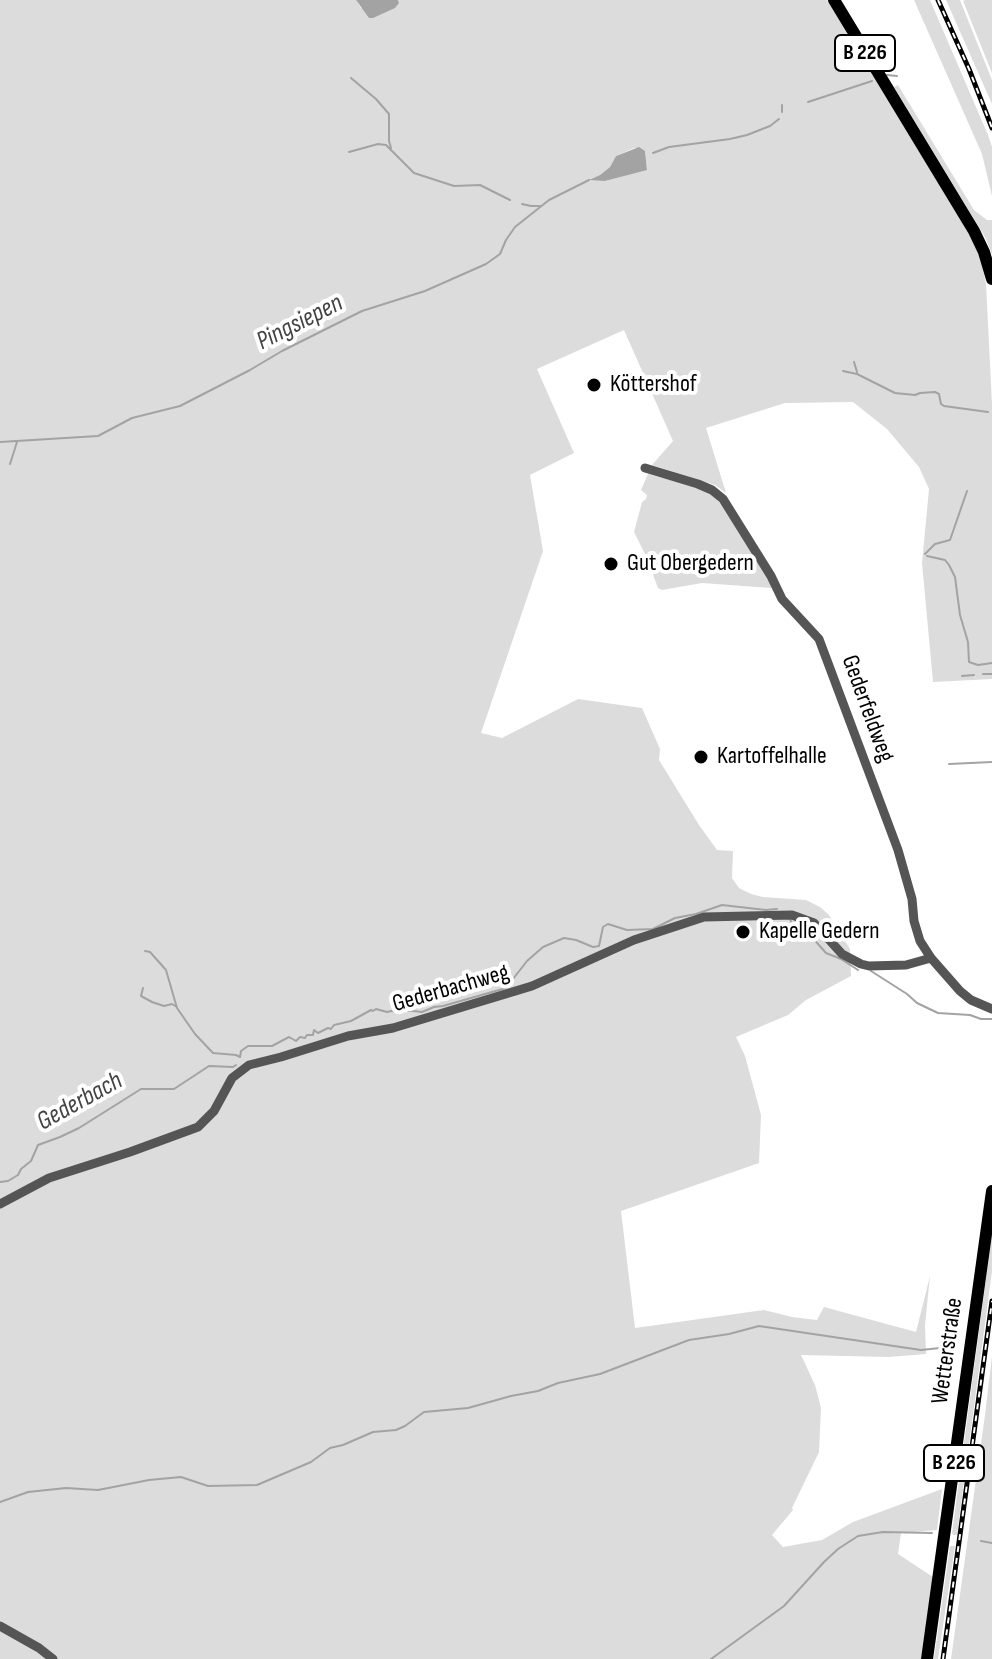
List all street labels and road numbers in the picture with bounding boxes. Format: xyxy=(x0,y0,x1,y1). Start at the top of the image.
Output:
road number: B 226 xyxy=(835,35,895,71)
street label: Gederfeldweg xyxy=(834,652,900,766)
street label: Gederbachweg xyxy=(389,959,513,1019)
street label: Wetterstraße xyxy=(926,1296,970,1406)
road number: B 226 xyxy=(924,1445,984,1481)

